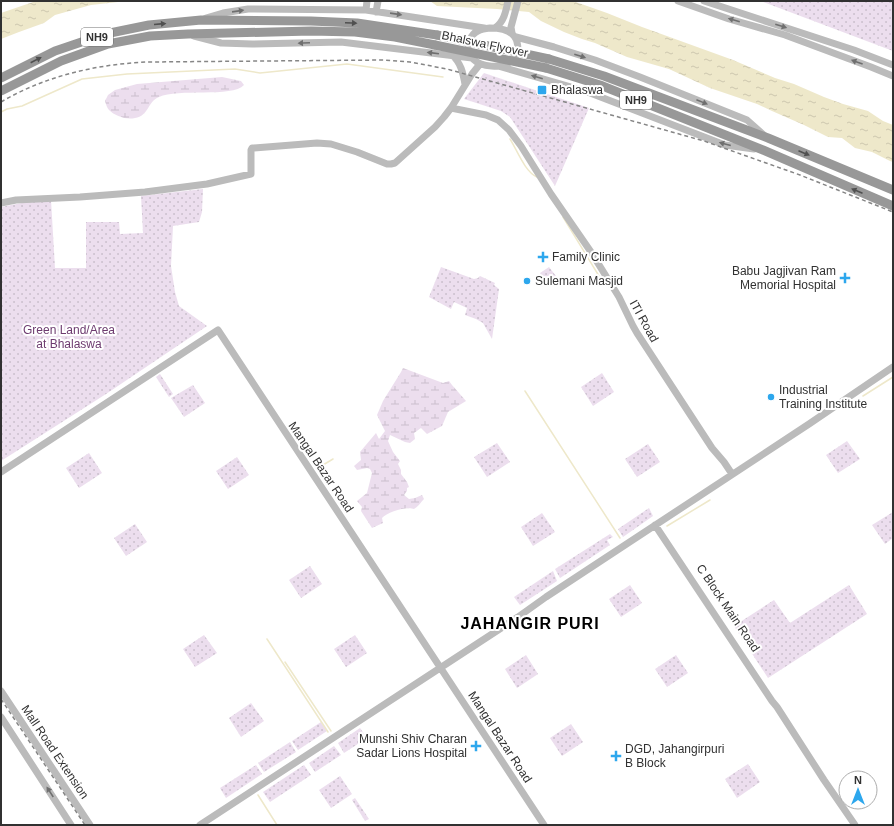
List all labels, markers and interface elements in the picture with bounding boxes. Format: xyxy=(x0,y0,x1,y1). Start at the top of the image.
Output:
one-way arrow xyxy=(232,8,244,14)
one-way arrow xyxy=(390,11,402,17)
one-way arrow xyxy=(727,17,739,23)
one-way arrow xyxy=(154,20,166,27)
one-way arrow xyxy=(345,20,358,26)
one-way arrow xyxy=(775,23,787,29)
road number: NH9 xyxy=(81,28,113,46)
street label: Bhalswa Flyover xyxy=(440,28,530,60)
one-way arrow xyxy=(298,39,310,46)
one-way arrow xyxy=(427,50,439,56)
one-way arrow xyxy=(574,53,586,59)
one-way arrow xyxy=(30,57,42,64)
one-way arrow xyxy=(850,58,862,64)
one-way arrow xyxy=(531,74,543,80)
place label: Bhalaswa xyxy=(551,83,603,97)
marker: Bhalaswa xyxy=(536,84,548,96)
road number: NH9 xyxy=(620,91,652,109)
one-way arrow xyxy=(696,99,708,105)
one-way arrow xyxy=(719,141,731,147)
one-way arrow xyxy=(799,151,811,157)
one-way arrow xyxy=(852,188,863,194)
place label: Family Clinic xyxy=(552,250,620,264)
marker: Family Clinic xyxy=(537,251,549,263)
place label: Babu Jagjivan Ram Memorial Hospital xyxy=(732,264,836,292)
marker: Babu Jagjivan Ram Memorial Hospital xyxy=(839,272,851,284)
place label: Sulemani Masjid xyxy=(535,274,623,288)
marker: Sulemani Masjid xyxy=(522,276,532,286)
street label: ITI Road xyxy=(627,297,661,345)
park label: Green Land/Area at Bhalaswa xyxy=(23,323,115,351)
place label: Industrial Training Institute xyxy=(779,383,868,411)
marker: Industrial Training Institute xyxy=(766,392,776,402)
street label: Mangal Bazar Road xyxy=(286,419,356,515)
street label: C Block Main Road xyxy=(693,562,763,654)
district label: JAHANGIR PURI xyxy=(460,615,600,632)
street label: Mangal Bazar Road xyxy=(465,689,535,785)
street label: Mall Road Extension xyxy=(18,702,92,802)
place label: Munshi Shiv Charan Sadar Lions Hospital xyxy=(356,732,467,760)
marker: Munshi Shiv Charan Sadar Lions Hospital xyxy=(470,740,482,752)
place label: DGD, Jahangirpuri B Block xyxy=(625,742,724,770)
marker: DGD, Jahangirpuri B Block xyxy=(610,750,622,762)
north arrow xyxy=(838,770,878,810)
text: N xyxy=(854,774,862,786)
one-way arrow xyxy=(46,787,54,797)

